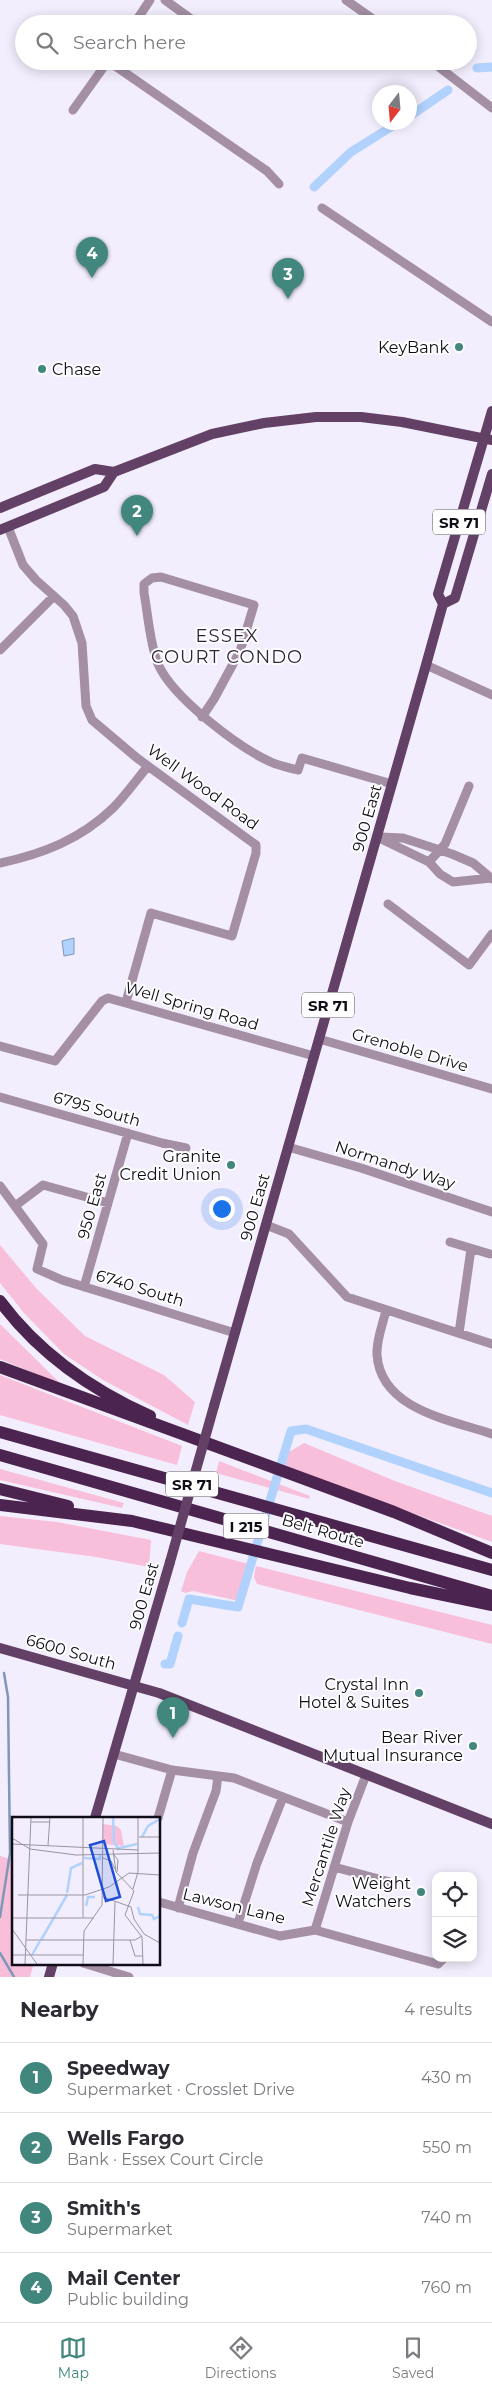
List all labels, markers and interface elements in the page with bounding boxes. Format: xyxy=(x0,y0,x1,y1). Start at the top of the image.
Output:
search box xyxy=(15,15,477,70)
icon: search xyxy=(33,29,61,57)
text: Search here xyxy=(73,31,186,54)
north arrow xyxy=(372,85,417,130)
pin: 4 xyxy=(76,237,108,278)
pin: 3 xyxy=(272,258,304,299)
place label: KeyBank xyxy=(378,338,449,357)
marker: KeyBank xyxy=(453,341,465,353)
place label: Chase xyxy=(52,360,101,379)
marker: Chase xyxy=(36,363,48,375)
pin: 2 xyxy=(121,495,153,536)
road number: SR 71 xyxy=(433,510,485,534)
district label: ESSEX COURT CONDO xyxy=(151,625,303,668)
street label: Well Wood Road xyxy=(144,740,262,834)
street label: 900 East xyxy=(348,782,386,854)
street label: Well Spring Road xyxy=(123,978,261,1034)
road number: SR 71 xyxy=(302,992,354,1018)
street label: Grenoble Drive xyxy=(350,1024,470,1076)
street label: 6795 South xyxy=(51,1087,143,1131)
street label: Normandy Way xyxy=(333,1137,458,1193)
place label: Granite Credit Union xyxy=(119,1147,221,1184)
marker: Granite Credit Union xyxy=(225,1159,237,1171)
street label: 950 East xyxy=(74,1170,111,1241)
street label: 900 East xyxy=(236,1171,274,1243)
your location xyxy=(209,1196,235,1222)
street label: 6740 South xyxy=(94,1266,186,1310)
road number: SR 71 xyxy=(166,1472,218,1496)
street label: Belt Route xyxy=(280,1510,366,1552)
road number: I 215 xyxy=(224,1514,268,1538)
street label: 900 East xyxy=(125,1560,163,1632)
street label: 6600 South xyxy=(24,1630,118,1674)
place label: Crystal Inn Hotel & Suites xyxy=(298,1675,409,1712)
marker: Crystal Inn Hotel & Suites xyxy=(413,1687,425,1699)
pin: 1 xyxy=(157,1697,189,1738)
place label: Bear River Mutual Insurance xyxy=(323,1728,463,1765)
marker: Bear River Mutual Insurance xyxy=(467,1740,479,1752)
street label: Mercantile Way xyxy=(298,1785,354,1909)
inset map xyxy=(12,1817,160,1964)
map controls xyxy=(432,1872,477,1962)
button: locate xyxy=(432,1872,477,1917)
place label: Weight Watchers xyxy=(335,1874,411,1911)
street label: Lawson Lane xyxy=(181,1884,287,1928)
marker: Weight Watchers xyxy=(415,1886,427,1898)
button: layers xyxy=(432,1917,477,1962)
text: Nearby xyxy=(20,1997,99,2022)
text: 4 results xyxy=(404,2000,472,2019)
text: Speedway xyxy=(67,2057,170,2080)
text: 1 xyxy=(33,2068,39,2087)
text: 430 m xyxy=(421,2068,472,2087)
text: Supermarket · Crosslet Drive xyxy=(67,2080,295,2099)
text: Wells Fargo xyxy=(67,2127,184,2150)
text: 2 xyxy=(31,2138,41,2157)
text: 550 m xyxy=(422,2138,472,2157)
text: Bank · Essex Court Circle xyxy=(67,2150,263,2169)
text: Smith's xyxy=(67,2197,141,2220)
text: 3 xyxy=(31,2208,41,2227)
text: 740 m xyxy=(421,2208,472,2227)
text: Supermarket xyxy=(67,2220,173,2239)
text: Mail Center xyxy=(67,2267,180,2290)
text: 4 xyxy=(30,2278,42,2297)
text: 760 m xyxy=(421,2278,472,2297)
text: Public building xyxy=(67,2290,189,2309)
tab: Map xyxy=(58,2334,89,2382)
tab: Directions xyxy=(205,2334,276,2382)
tab: Saved xyxy=(392,2334,434,2382)

